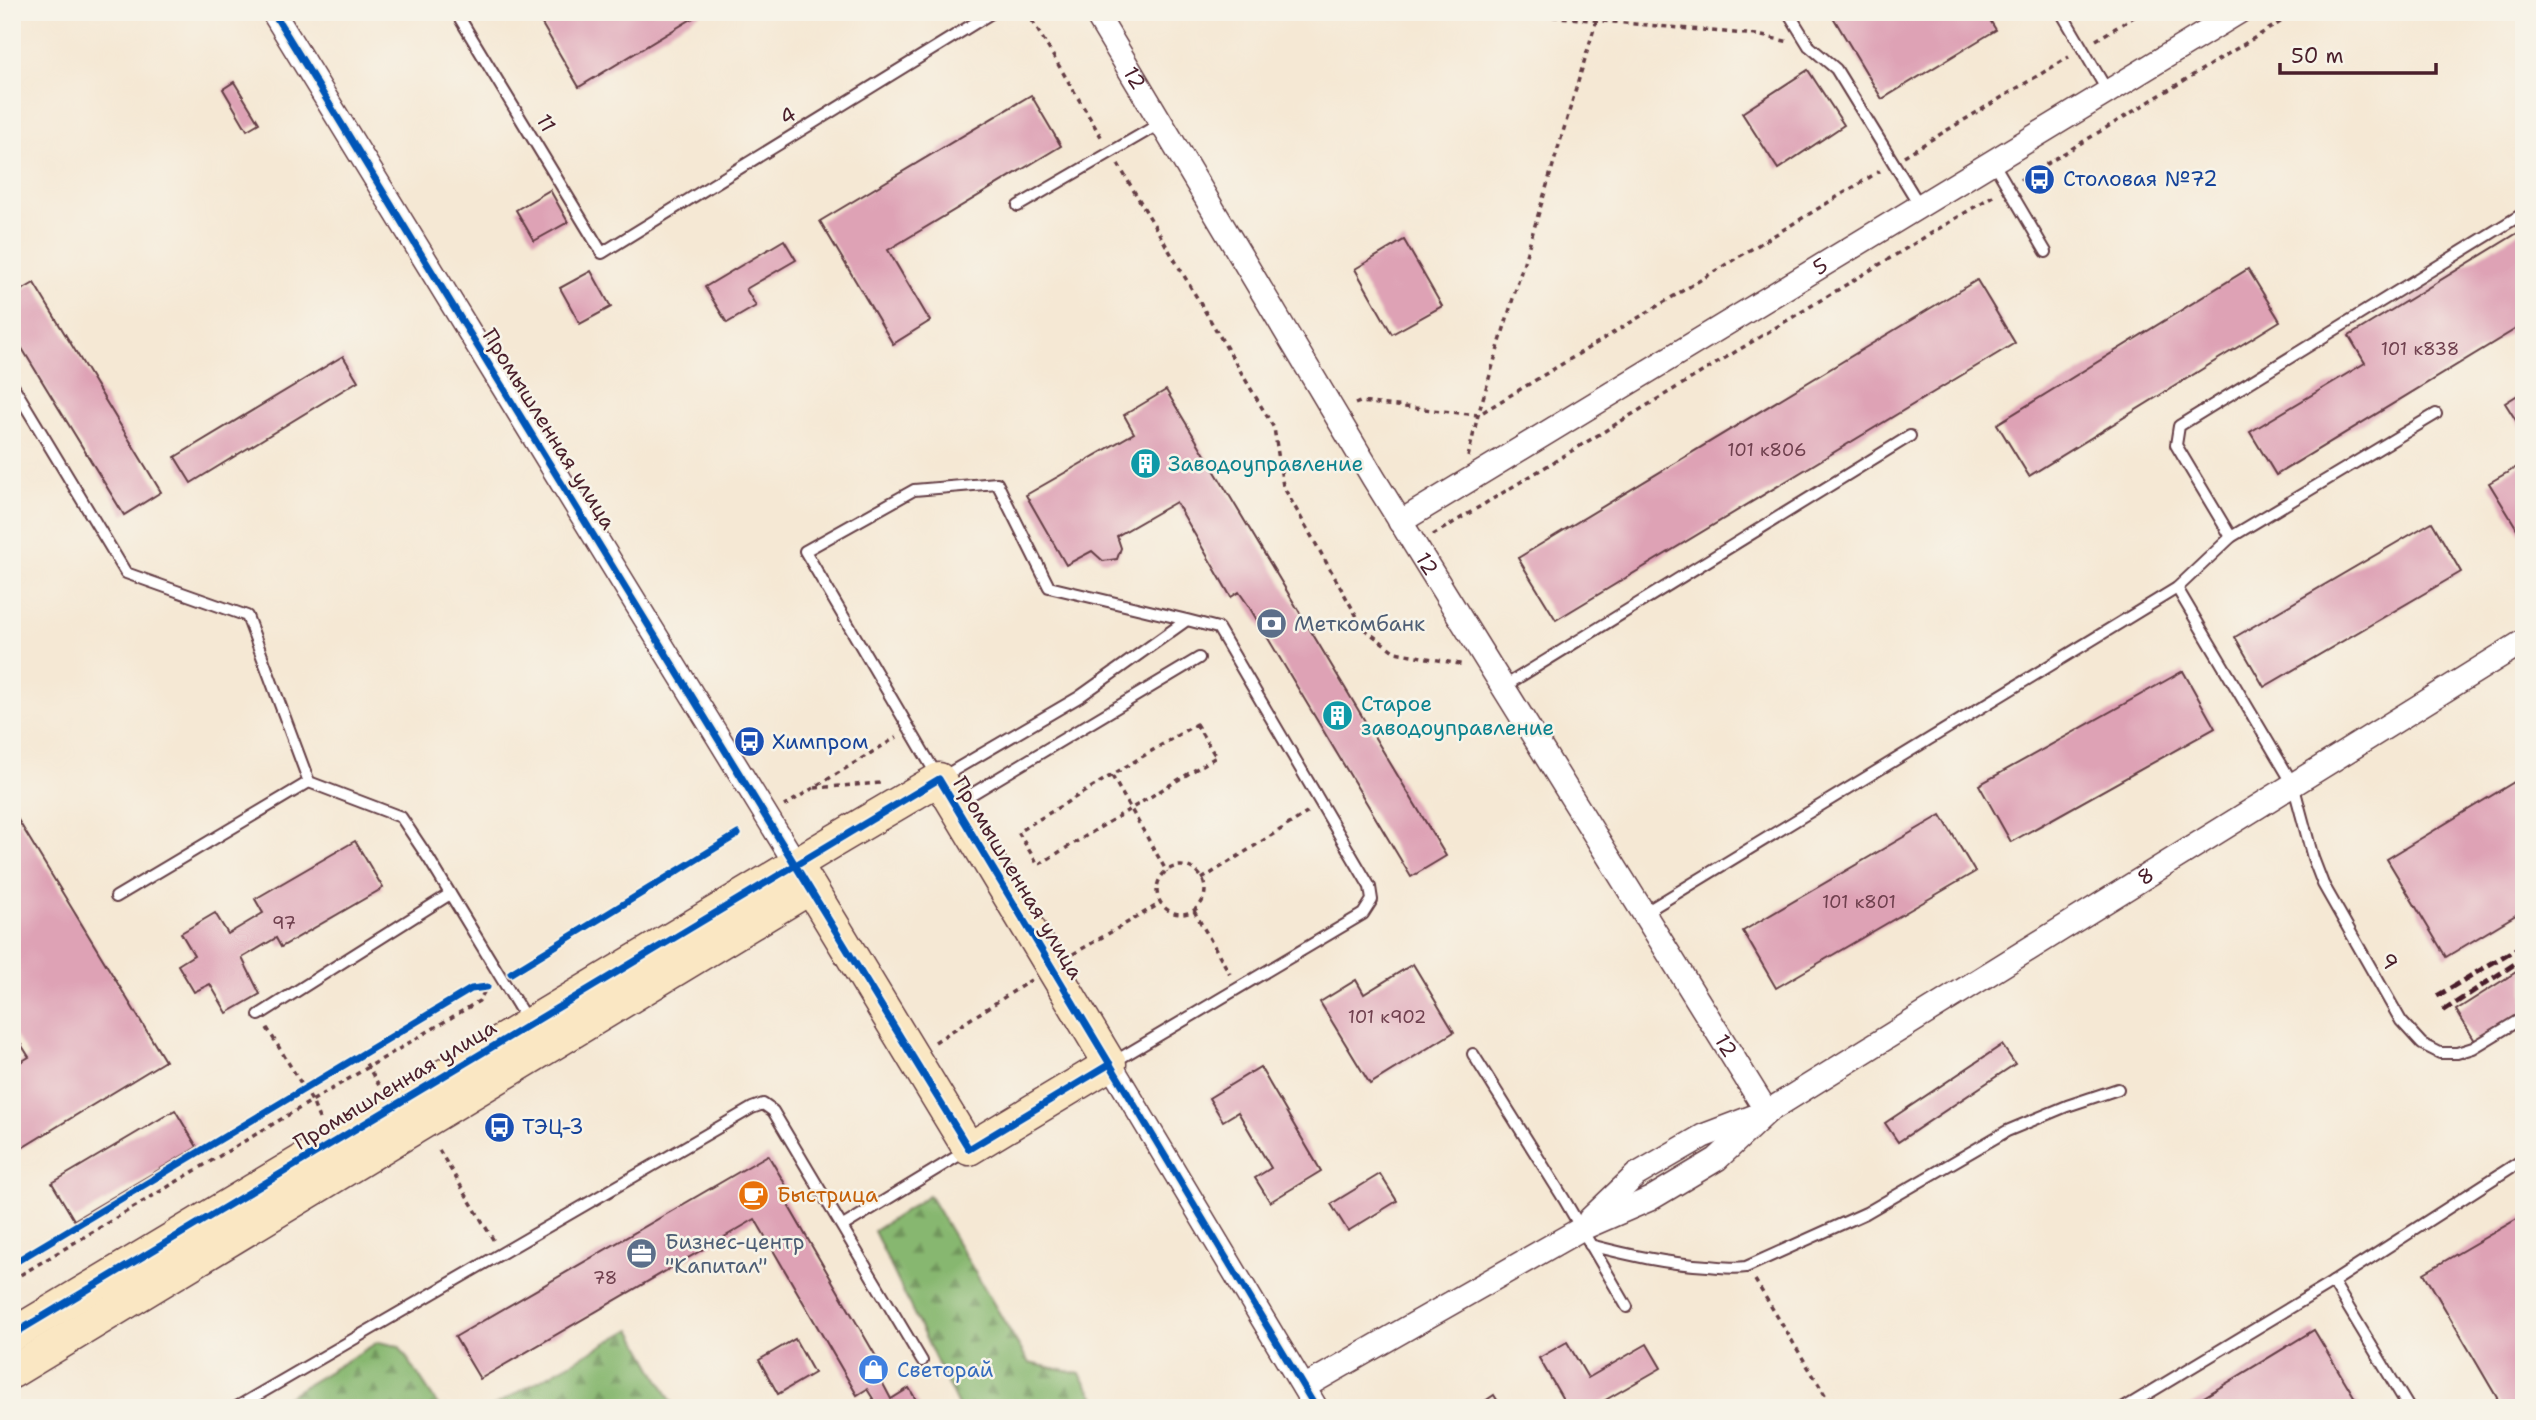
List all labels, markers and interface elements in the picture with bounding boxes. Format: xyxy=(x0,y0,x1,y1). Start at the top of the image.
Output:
scale bar xyxy=(2280,32,2436,76)
text: 50 m xyxy=(2291,42,2344,70)
street label: 12 xyxy=(1117,61,1152,95)
street label: 4 xyxy=(774,100,802,132)
street label: 11 xyxy=(530,109,562,137)
bus stop icon: Столовая №72 xyxy=(2023,162,2057,196)
place label: Столовая №72 xyxy=(2063,165,2218,193)
street label: 5 xyxy=(1808,251,1833,282)
street label: Промышленная улица xyxy=(476,323,622,535)
house number: 101 к838 xyxy=(2381,337,2459,361)
house number: 101 к806 xyxy=(1727,438,1807,462)
building icon: Заводоуправление xyxy=(1128,447,1162,481)
place label: Заводоуправление xyxy=(1168,450,1363,478)
street label: 12 xyxy=(1409,547,1445,581)
bank icon: Меткомбанк xyxy=(1254,607,1288,641)
place label: Меткомбанк xyxy=(1294,610,1425,638)
place label: Старое заводоуправление xyxy=(1361,690,1554,742)
building icon: Старое заводоуправление xyxy=(1321,699,1355,733)
bus stop icon: Химпром xyxy=(732,725,766,759)
place label: Химпром xyxy=(772,728,868,756)
street label: Промышленная улица xyxy=(946,771,1090,985)
street label: 8 xyxy=(2132,861,2160,892)
house number: 101 к801 xyxy=(1822,890,1896,914)
house number: 97 xyxy=(272,911,296,935)
street label: 9 xyxy=(2373,948,2405,974)
house number: 101 к902 xyxy=(1348,1005,1426,1029)
street label: Промышленная улица xyxy=(288,1013,502,1157)
street label: 12 xyxy=(1708,1029,1744,1063)
bus stop icon: ТЭЦ-3 xyxy=(482,1110,516,1144)
place label: ТЭЦ-3 xyxy=(522,1113,584,1141)
cafe icon: Быстрица xyxy=(737,1178,771,1212)
place label: Быстрица xyxy=(777,1181,878,1209)
place label: Бизнес-центр "Капитал" xyxy=(665,1228,805,1280)
office icon: Бизнес-центр "Капитал" xyxy=(625,1237,659,1271)
house number: 78 xyxy=(593,1266,617,1290)
shop icon: Светорай xyxy=(857,1353,891,1387)
place label: Светорай xyxy=(897,1356,994,1384)

